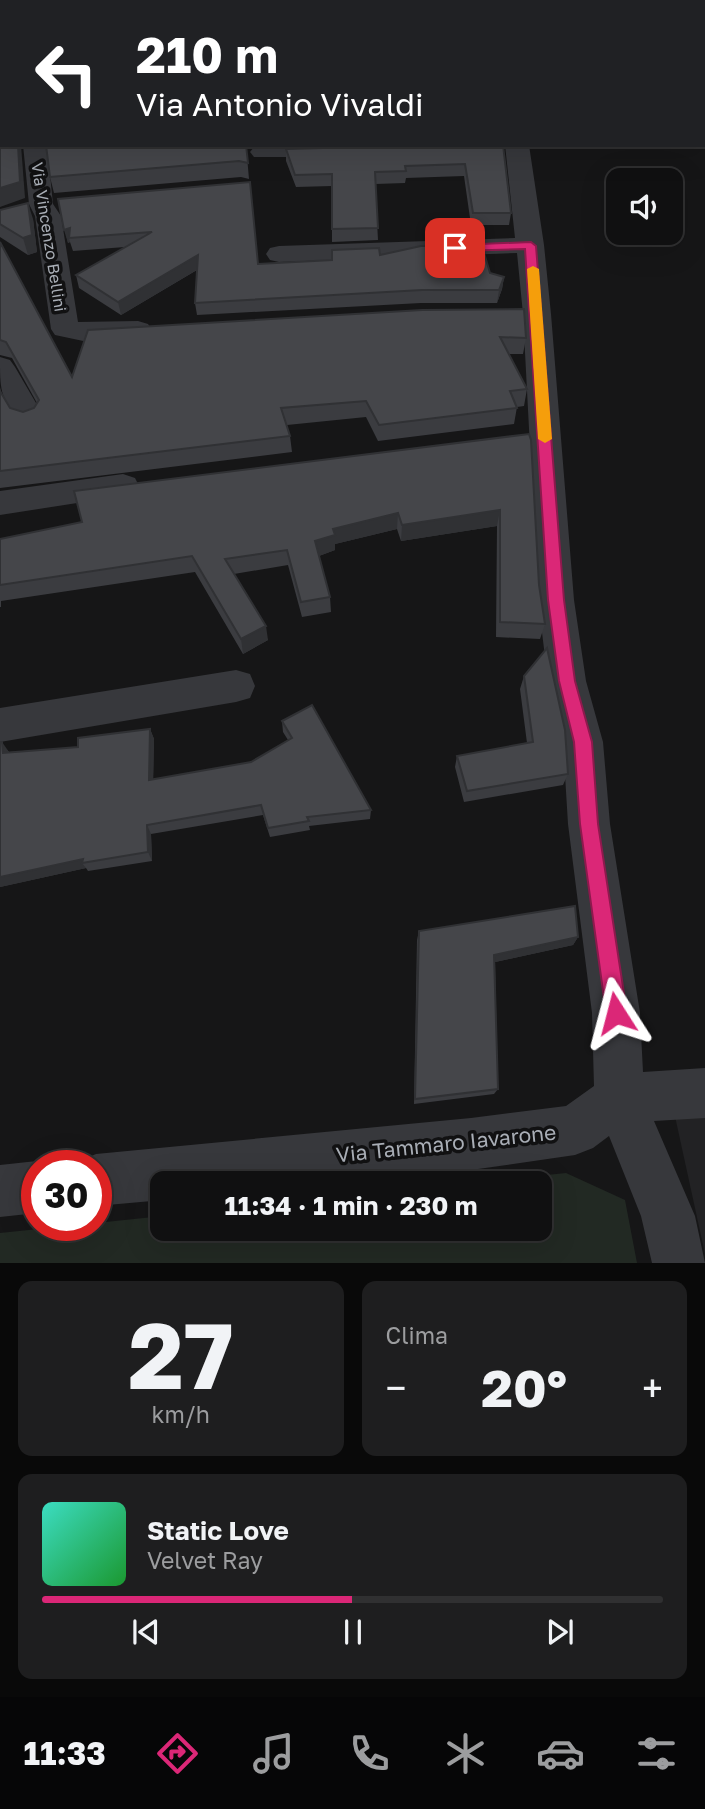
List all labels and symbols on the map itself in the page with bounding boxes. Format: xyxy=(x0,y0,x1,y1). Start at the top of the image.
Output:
street label: Via Vincenzo Bellini xyxy=(27,161,71,313)
pin xyxy=(425,218,485,278)
position arrow xyxy=(579,976,653,1050)
street label: Via Tammaro Iavarone xyxy=(334,1119,557,1168)
speed limit sign: 30 xyxy=(21,1150,112,1241)

